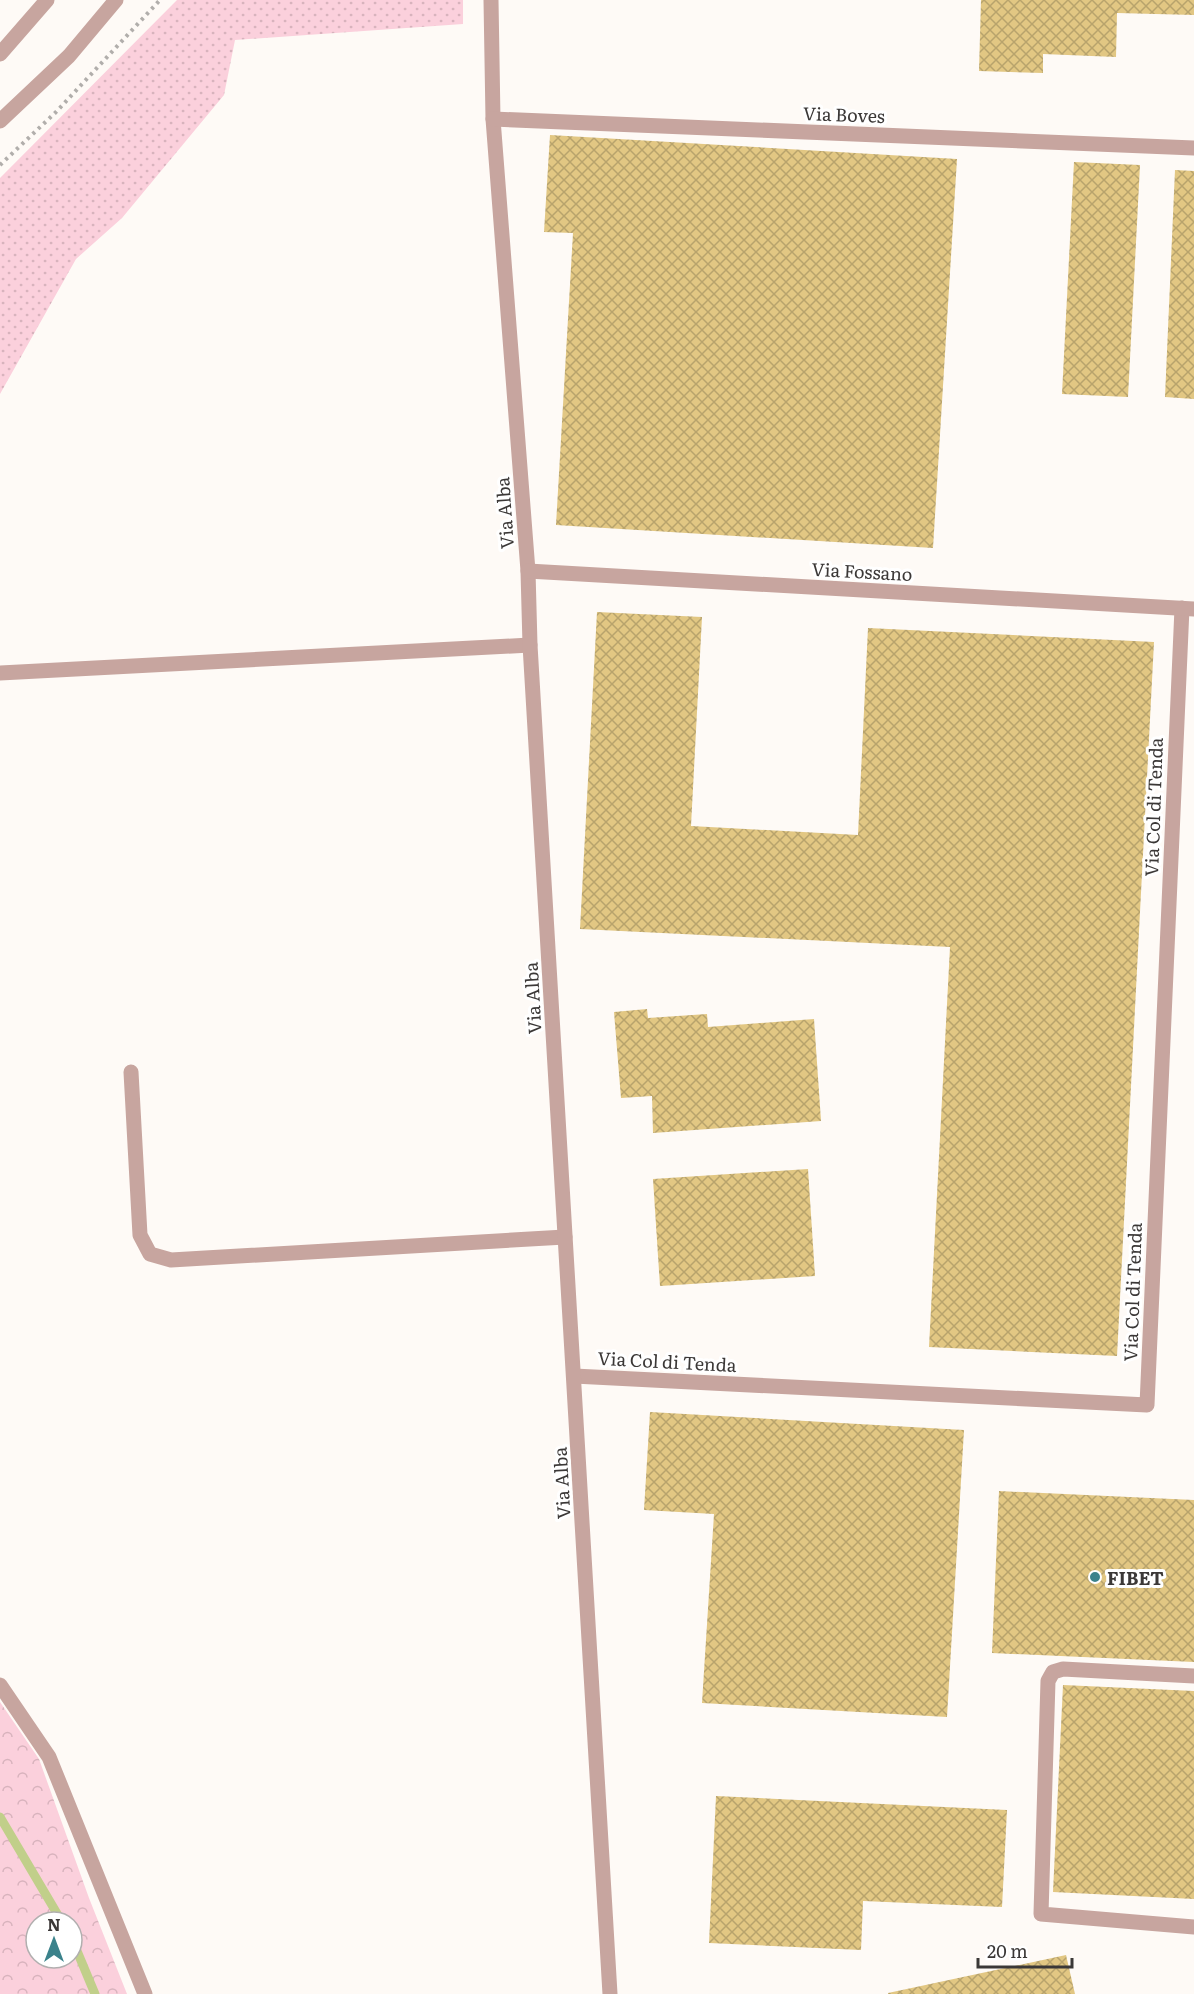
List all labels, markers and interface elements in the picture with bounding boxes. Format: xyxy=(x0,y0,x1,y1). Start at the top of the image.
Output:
street label: Via Boves xyxy=(803,99,885,129)
street label: Via Alba xyxy=(488,476,520,550)
street label: Via Fossano xyxy=(811,555,913,587)
street label: Via Col di Tenda xyxy=(1137,737,1169,877)
street label: Via Alba xyxy=(517,961,547,1035)
street label: Via Col di Tenda xyxy=(1116,1222,1148,1362)
street label: Via Col di Tenda xyxy=(597,1344,737,1378)
street label: Via Alba xyxy=(546,1446,576,1520)
place label: FIBET xyxy=(1107,1564,1164,1591)
marker: FIBET xyxy=(1088,1570,1102,1584)
north arrow xyxy=(24,1910,84,1970)
text: N xyxy=(47,1912,61,1936)
scale bar xyxy=(978,1931,1072,1969)
text: 20 m xyxy=(987,1937,1028,1964)

